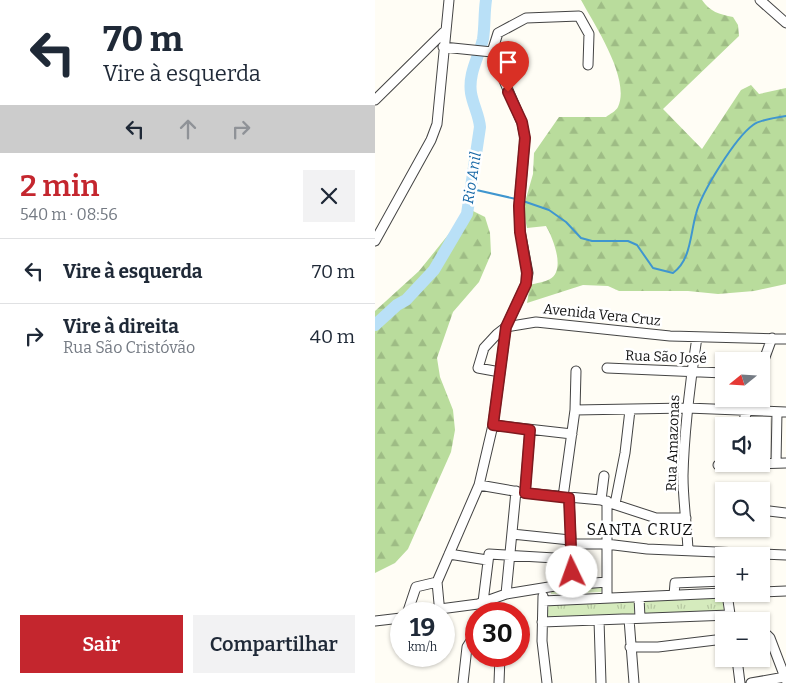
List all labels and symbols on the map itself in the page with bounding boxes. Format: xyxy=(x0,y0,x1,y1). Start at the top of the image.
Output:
pin xyxy=(487,41,529,92)
water label: Rio Anil xyxy=(459,151,485,205)
street label: Avenida Vera Cruz xyxy=(542,300,662,330)
street label: Rua São José xyxy=(625,347,707,367)
north arrow xyxy=(715,352,770,408)
street label: Rua Amazonas xyxy=(663,394,683,492)
district label: SANTA CRUZ xyxy=(587,520,693,539)
position arrow xyxy=(545,545,597,597)
speed limit sign: 30 xyxy=(465,602,530,667)

